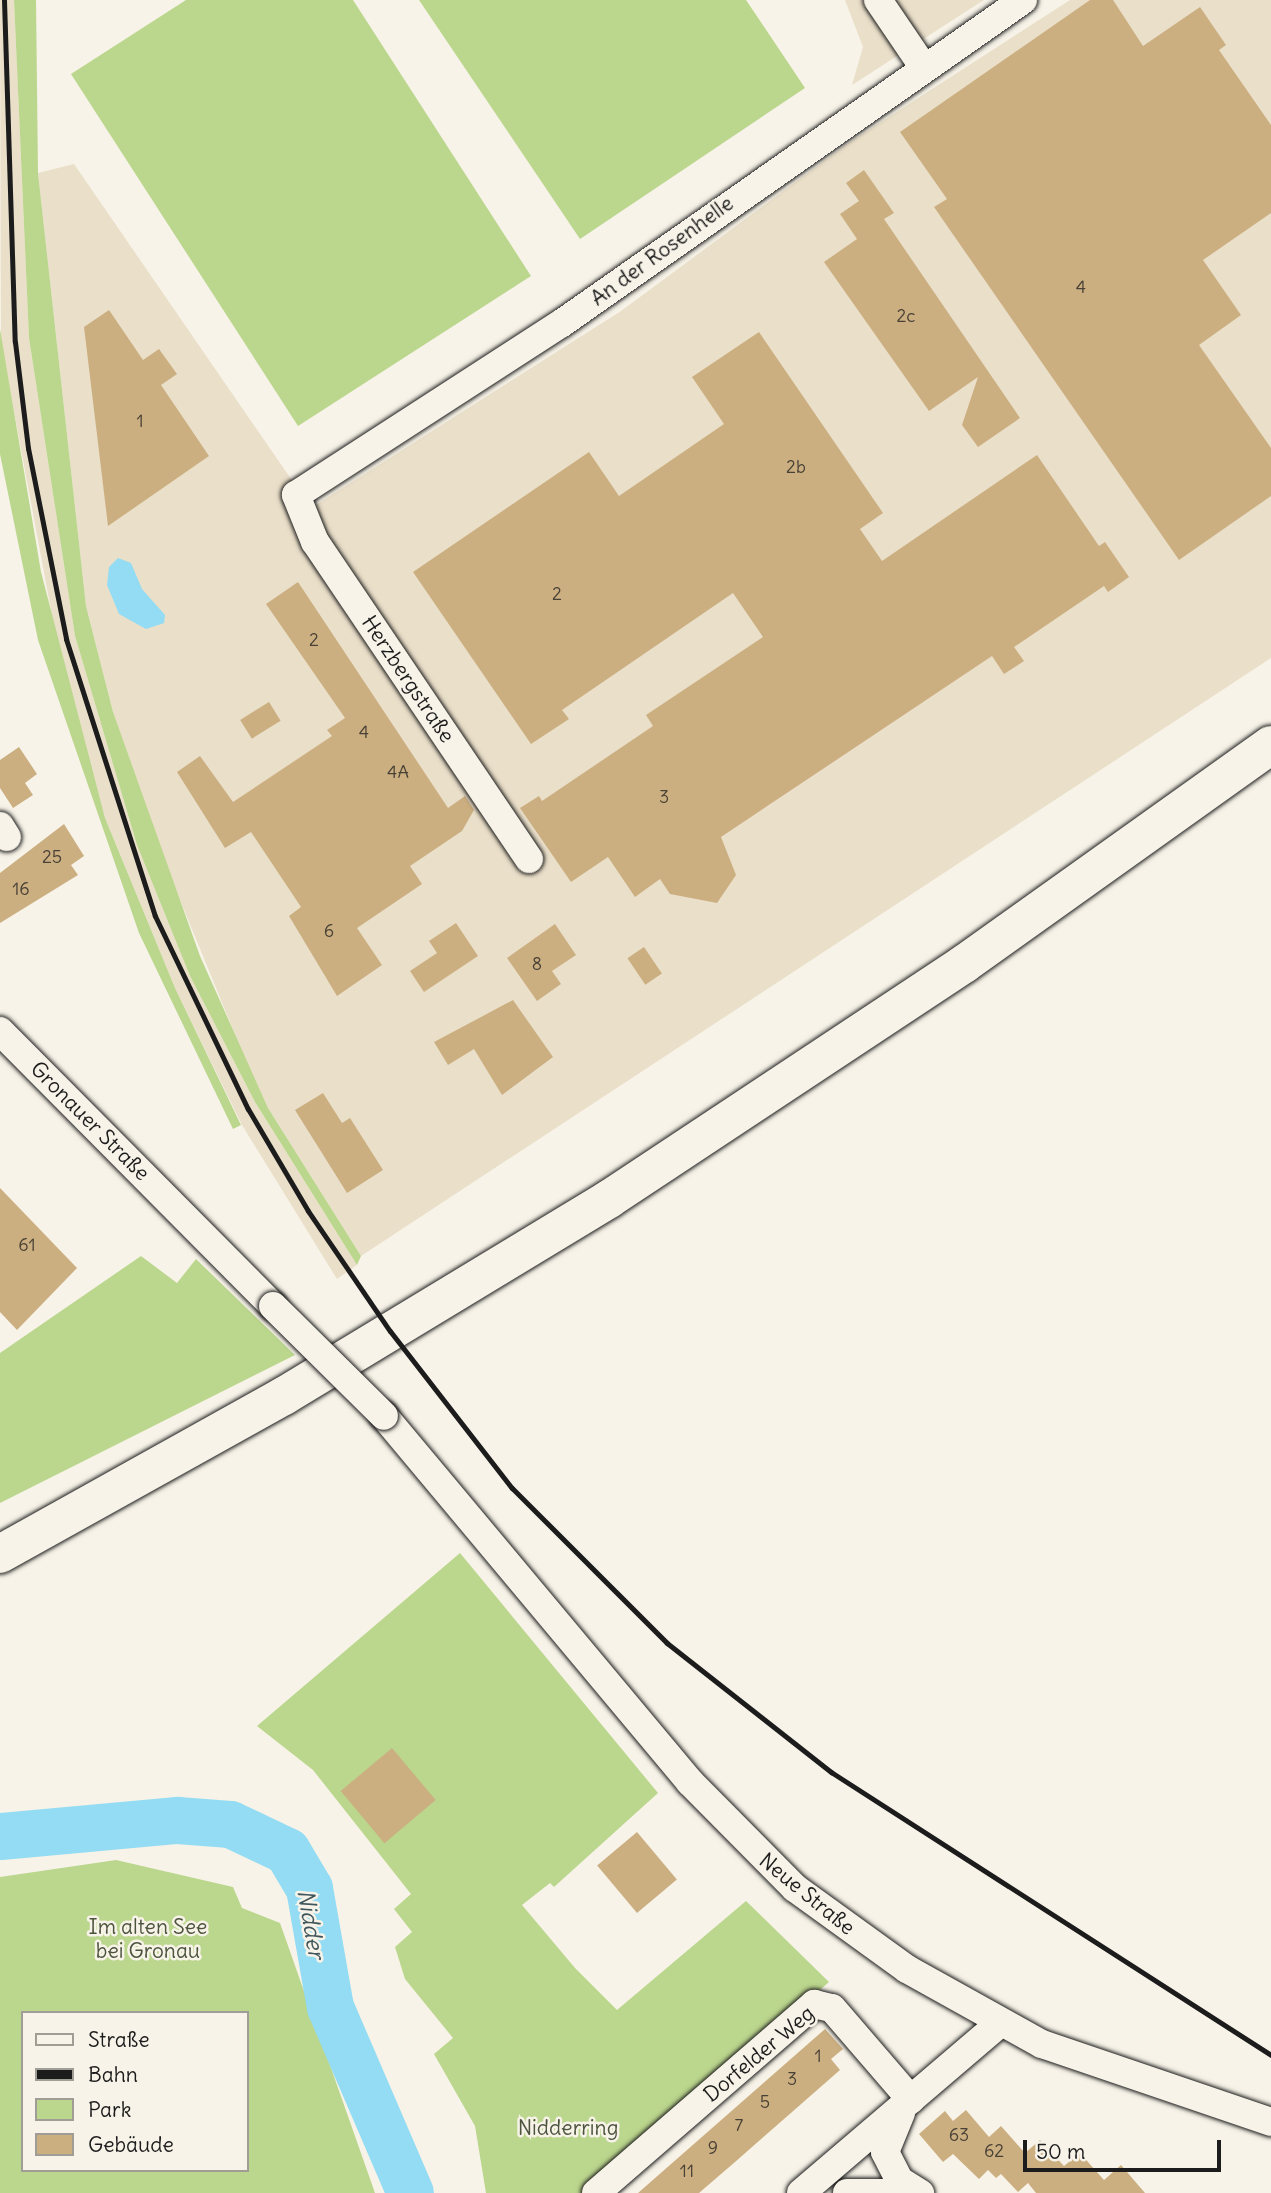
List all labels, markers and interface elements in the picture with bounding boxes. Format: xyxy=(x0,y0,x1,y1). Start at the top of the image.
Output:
street label: An der Rosenhelle xyxy=(586,191,738,311)
house number: 4 xyxy=(1076,276,1086,298)
house number: 2c xyxy=(896,305,916,327)
house number: 1 xyxy=(136,410,144,432)
house number: 2b xyxy=(786,456,806,478)
house number: 2 xyxy=(552,583,562,605)
street label: Herzbergstraße xyxy=(356,611,460,747)
house number: 2 xyxy=(309,629,319,651)
house number: 4 xyxy=(359,721,369,743)
house number: 4A xyxy=(387,761,409,783)
house number: 3 xyxy=(659,786,669,808)
house number: 25 xyxy=(42,846,62,868)
house number: 16 xyxy=(12,878,30,900)
house number: 6 xyxy=(324,920,334,942)
house number: 8 xyxy=(532,953,542,975)
street label: Gronauer Straße xyxy=(25,1056,155,1186)
house number: 61 xyxy=(18,1234,36,1256)
street label: Neue Straße xyxy=(754,1848,860,1940)
water label: Nidder xyxy=(291,1887,331,1961)
park label: Im alten See bei Gronau xyxy=(89,1914,207,1964)
street label: Dorfelder Weg xyxy=(699,2001,819,2107)
legend xyxy=(21,2011,248,2172)
text: Straße xyxy=(88,2026,149,2053)
house number: 1 xyxy=(814,2045,822,2067)
text: Bahn xyxy=(88,2061,138,2088)
house number: 3 xyxy=(787,2068,797,2090)
house number: 5 xyxy=(760,2091,770,2113)
text: Park xyxy=(88,2096,131,2123)
house number: 7 xyxy=(735,2114,743,2136)
park label: Nidderring xyxy=(518,2115,618,2141)
house number: 63 xyxy=(949,2124,969,2146)
scale bar xyxy=(1026,2126,1224,2170)
text: Gebäude xyxy=(88,2131,174,2158)
house number: 9 xyxy=(708,2137,718,2159)
text: 50 m xyxy=(1036,2138,1085,2165)
house number: 62 xyxy=(984,2140,1004,2162)
house number: 11 xyxy=(680,2160,694,2182)

